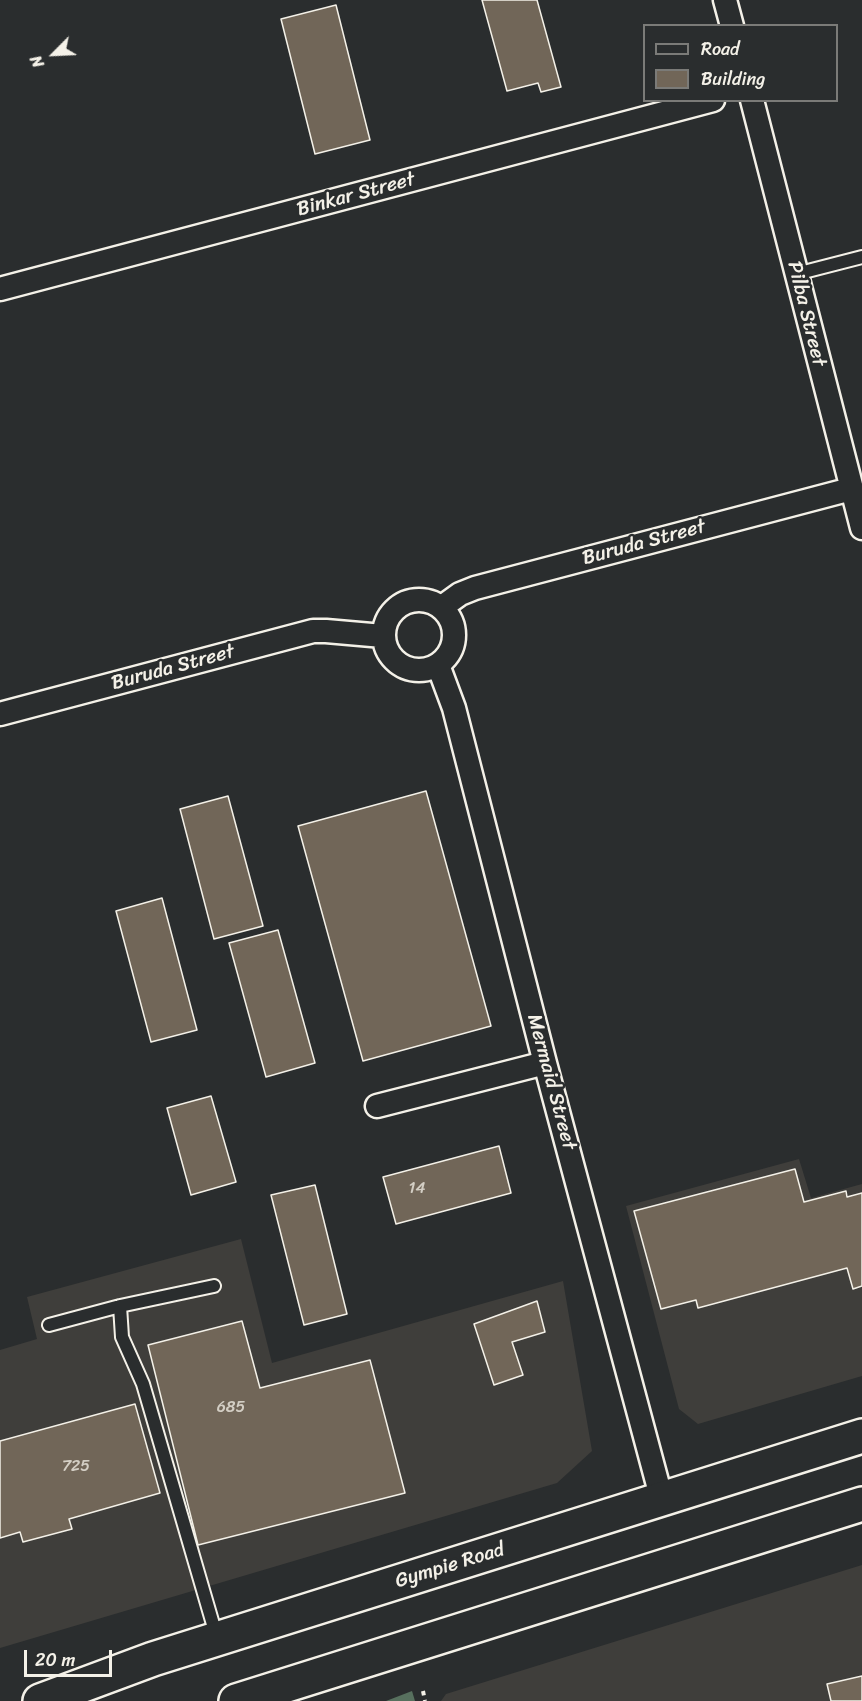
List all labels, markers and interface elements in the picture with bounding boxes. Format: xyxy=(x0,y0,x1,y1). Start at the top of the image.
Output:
north arrow xyxy=(24,24,84,84)
legend xyxy=(643,24,838,102)
text: Road xyxy=(701,33,740,65)
text: N xyxy=(22,51,53,72)
text: Building xyxy=(701,63,765,95)
street label: Binkar Street xyxy=(294,168,418,222)
street label: Pilba Street xyxy=(781,259,831,369)
street label: Buruda Street xyxy=(580,515,708,571)
street label: Buruda Street xyxy=(109,640,237,696)
street label: Mermaid Street xyxy=(521,1011,581,1153)
house number: 14 xyxy=(409,1179,425,1199)
house number: 685 xyxy=(217,1398,245,1418)
house number: 725 xyxy=(62,1457,90,1477)
street label: Gympie Road xyxy=(393,1538,507,1594)
scale bar xyxy=(27,1638,116,1676)
text: 20 m xyxy=(35,1644,75,1676)

